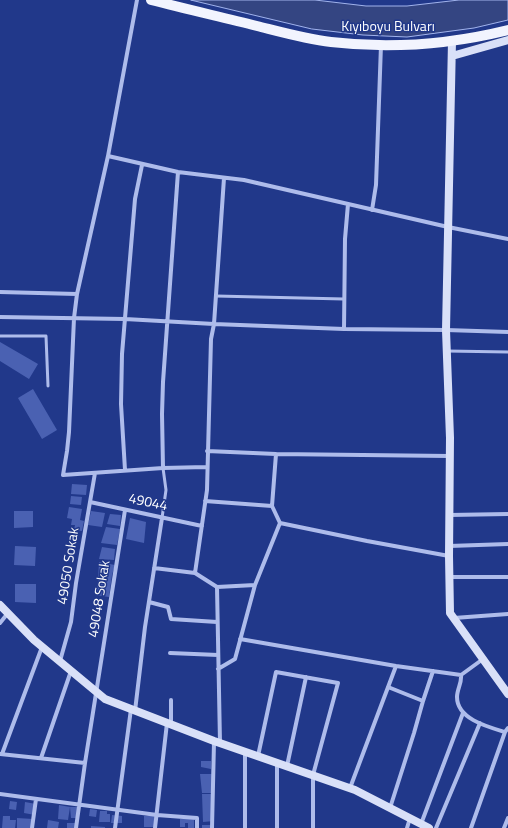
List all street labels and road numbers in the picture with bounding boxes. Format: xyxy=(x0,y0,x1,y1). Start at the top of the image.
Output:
street label: Kıyıboyu Bulvarı xyxy=(341,20,435,36)
street label: 49044 xyxy=(127,491,169,515)
street label: 49050 Sokak xyxy=(55,526,83,606)
street label: 49048 Sokak xyxy=(86,559,114,639)

